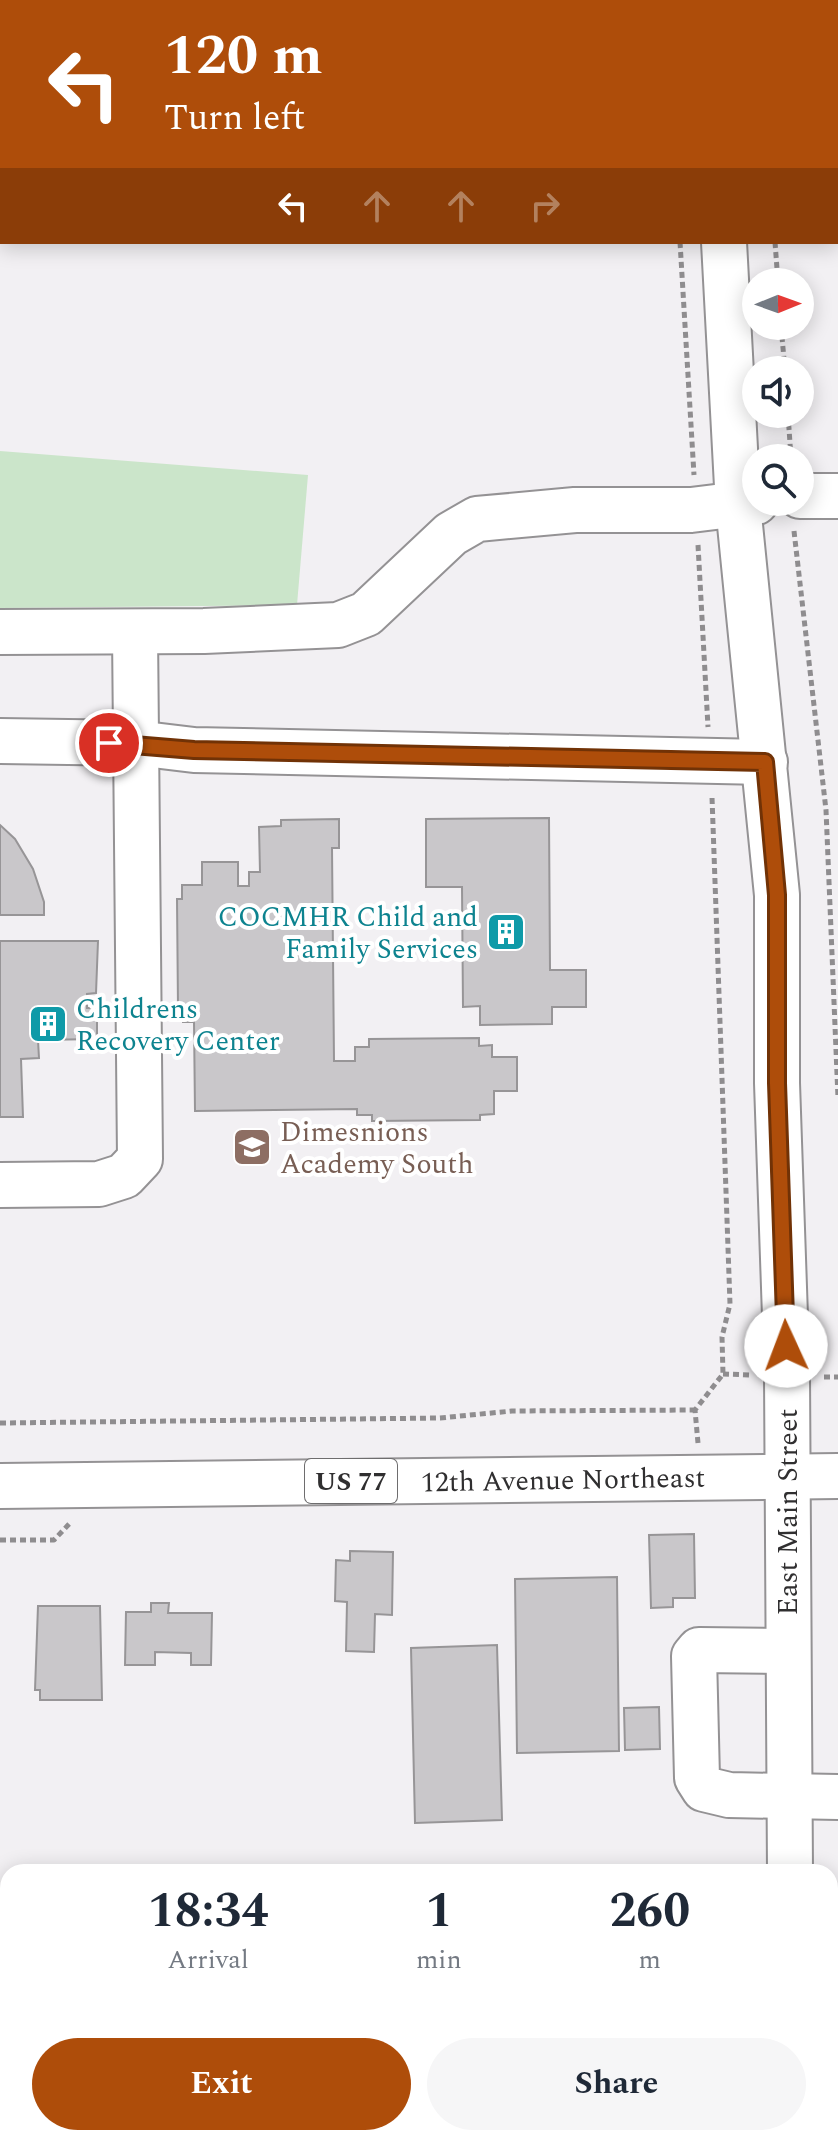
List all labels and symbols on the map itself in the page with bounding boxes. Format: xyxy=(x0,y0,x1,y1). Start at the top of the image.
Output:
north arrow xyxy=(742,268,814,340)
pin xyxy=(75,709,143,777)
place label: COCMHR Child and Family Services xyxy=(218,896,478,971)
building icon: COCMHR Child and Family Services xyxy=(485,911,527,953)
place label: Childrens Recovery Center xyxy=(76,988,280,1063)
building icon: Childrens Recovery Center xyxy=(27,1003,69,1045)
place label: Dimesnions Academy South xyxy=(280,1111,473,1186)
school or university icon: Dimesnions Academy South xyxy=(231,1126,273,1168)
position arrow xyxy=(744,1304,828,1388)
street label: East Main Street xyxy=(767,1409,810,1615)
street label: 12th Avenue Northeast xyxy=(420,1457,706,1504)
road number: US 77 xyxy=(305,1459,397,1503)

